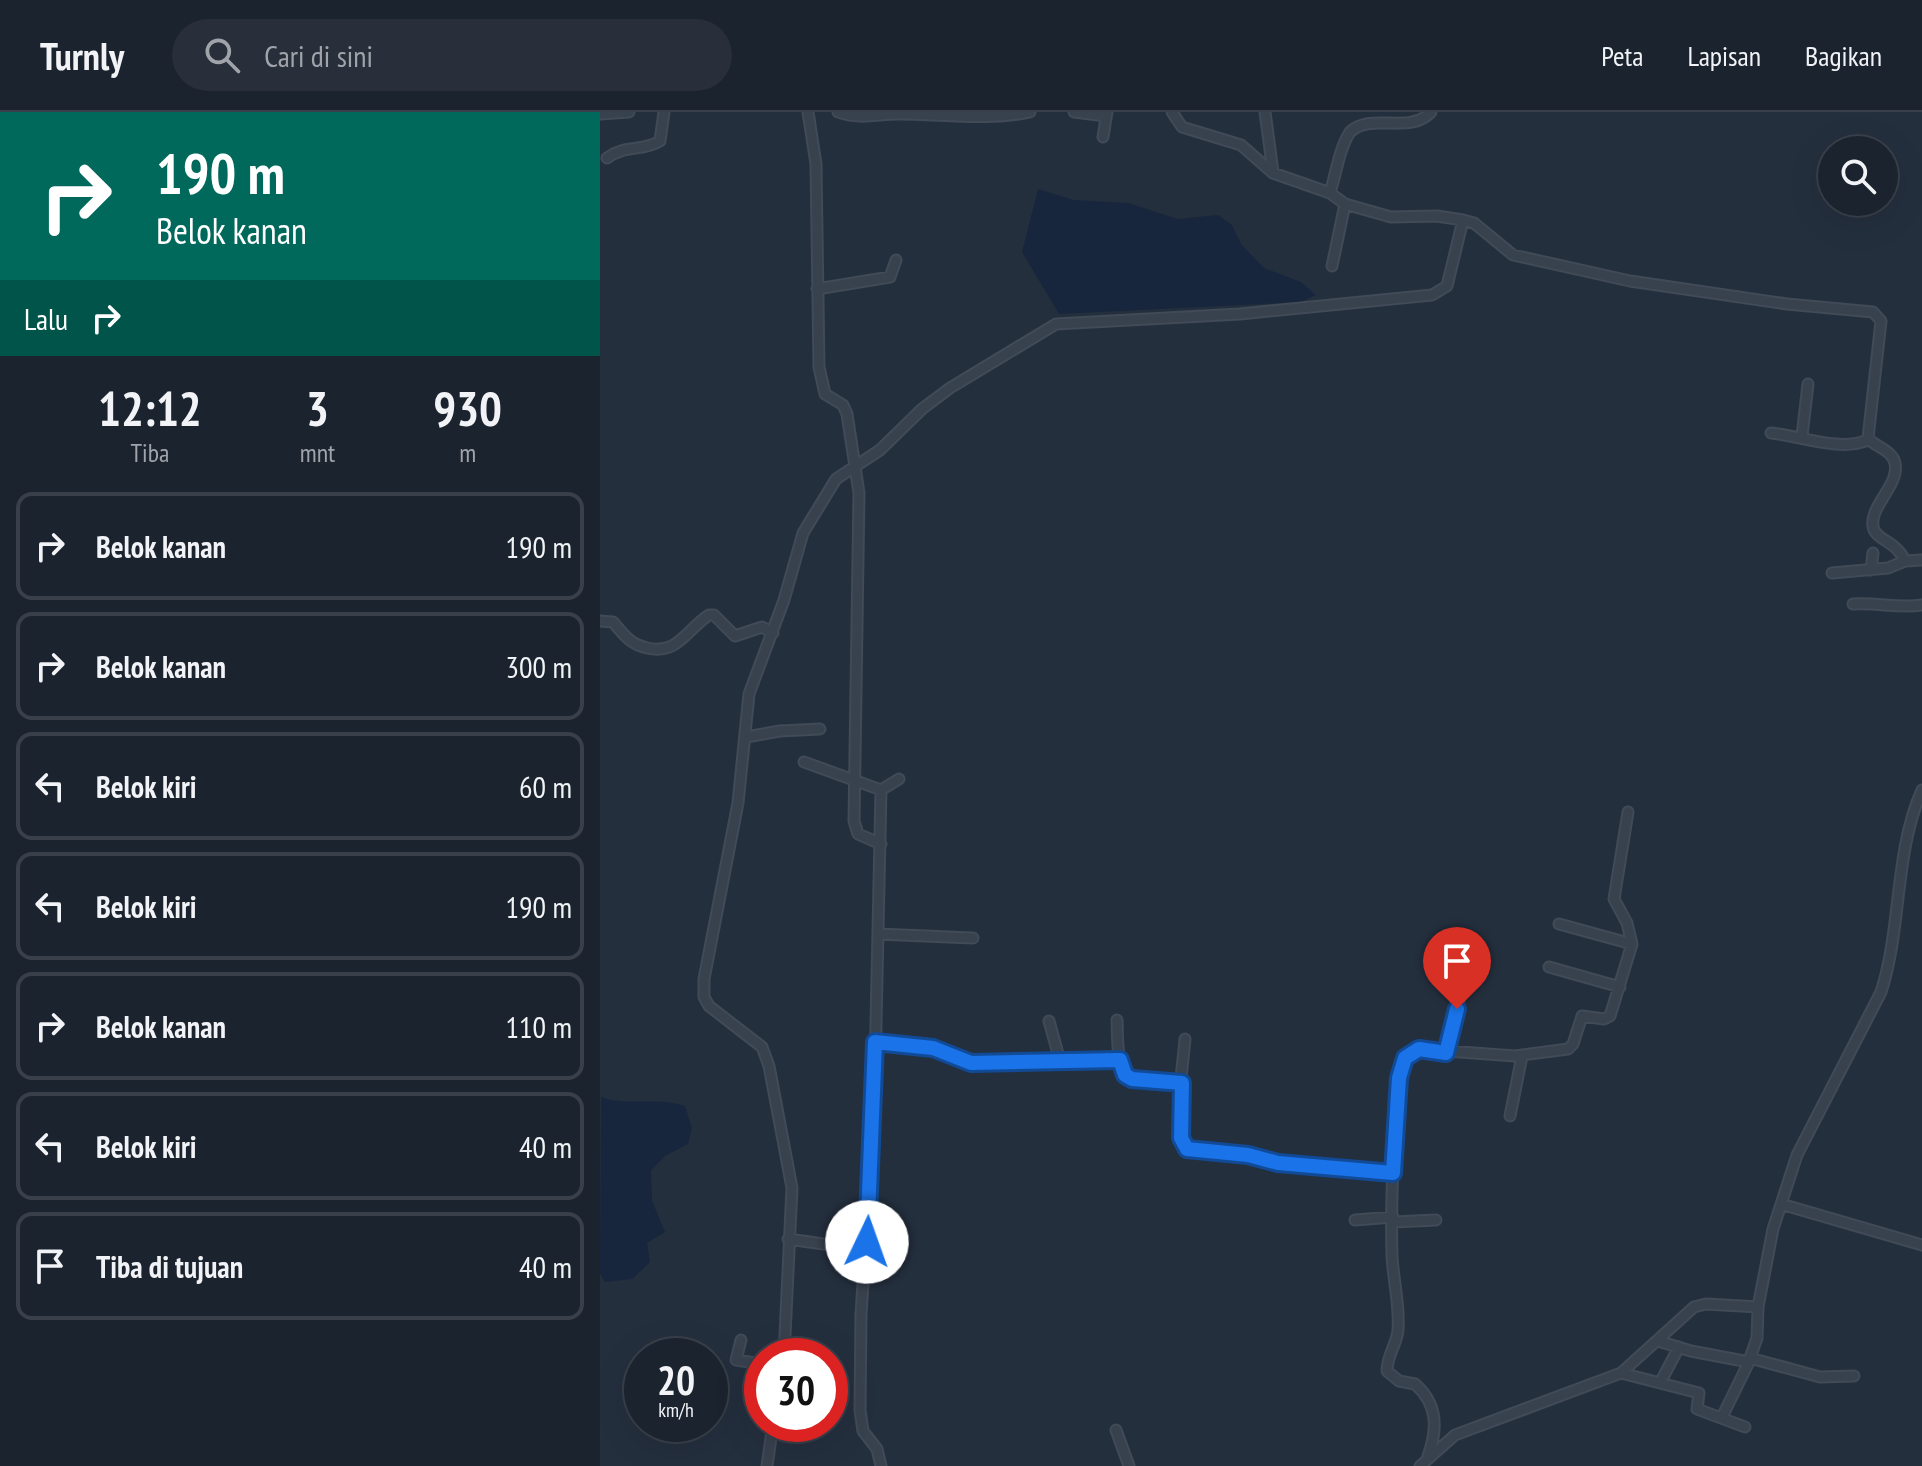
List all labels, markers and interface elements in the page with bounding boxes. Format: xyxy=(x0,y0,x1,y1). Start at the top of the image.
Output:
search box xyxy=(172,19,732,91)
text: Turnly xyxy=(40,31,124,80)
icon: search xyxy=(200,33,244,77)
text: Cari di sini xyxy=(264,36,373,75)
text: Peta xyxy=(1601,37,1643,74)
text: Lapisan xyxy=(1687,37,1761,74)
text: Bagikan xyxy=(1805,37,1882,74)
map controls xyxy=(1818,136,1898,216)
button: search xyxy=(1818,136,1898,216)
text: 190 m xyxy=(156,137,285,209)
icon: right xyxy=(24,144,128,248)
text: Belok kanan xyxy=(156,207,307,254)
icon: right xyxy=(84,296,128,340)
text: Lalu xyxy=(24,299,68,338)
text: 12:12 xyxy=(98,377,202,439)
text: 3 xyxy=(306,377,329,439)
text: 930 xyxy=(433,377,502,439)
text: Tiba xyxy=(130,436,169,469)
text: mnt xyxy=(300,436,335,469)
text: m xyxy=(459,436,476,469)
icon: right xyxy=(28,524,72,568)
text: Belok kanan xyxy=(96,527,226,566)
text: 190 m xyxy=(506,527,572,566)
icon: right xyxy=(28,644,72,688)
text: Belok kanan xyxy=(96,647,226,686)
text: 300 m xyxy=(506,647,572,686)
icon: left xyxy=(28,764,72,808)
text: Belok kiri xyxy=(96,767,197,806)
text: 60 m xyxy=(519,767,572,806)
icon: left xyxy=(28,884,72,928)
text: Belok kiri xyxy=(96,887,197,926)
text: 190 m xyxy=(506,887,572,926)
pin xyxy=(1423,927,1491,1009)
icon: arrive xyxy=(1435,939,1479,983)
icon: right xyxy=(28,1004,72,1048)
text: Belok kanan xyxy=(96,1007,226,1046)
text: 110 m xyxy=(506,1007,572,1046)
icon: left xyxy=(28,1124,72,1168)
text: Belok kiri xyxy=(96,1127,197,1166)
text: 40 m xyxy=(519,1127,572,1166)
position arrow xyxy=(825,1200,909,1284)
icon: arrive xyxy=(28,1244,72,1288)
text: Tiba di tujuan xyxy=(96,1247,243,1286)
text: 40 m xyxy=(519,1247,572,1286)
speed limit sign: 30 xyxy=(744,1338,848,1442)
text: 20 xyxy=(657,1354,695,1406)
text: km/h xyxy=(658,1397,694,1423)

